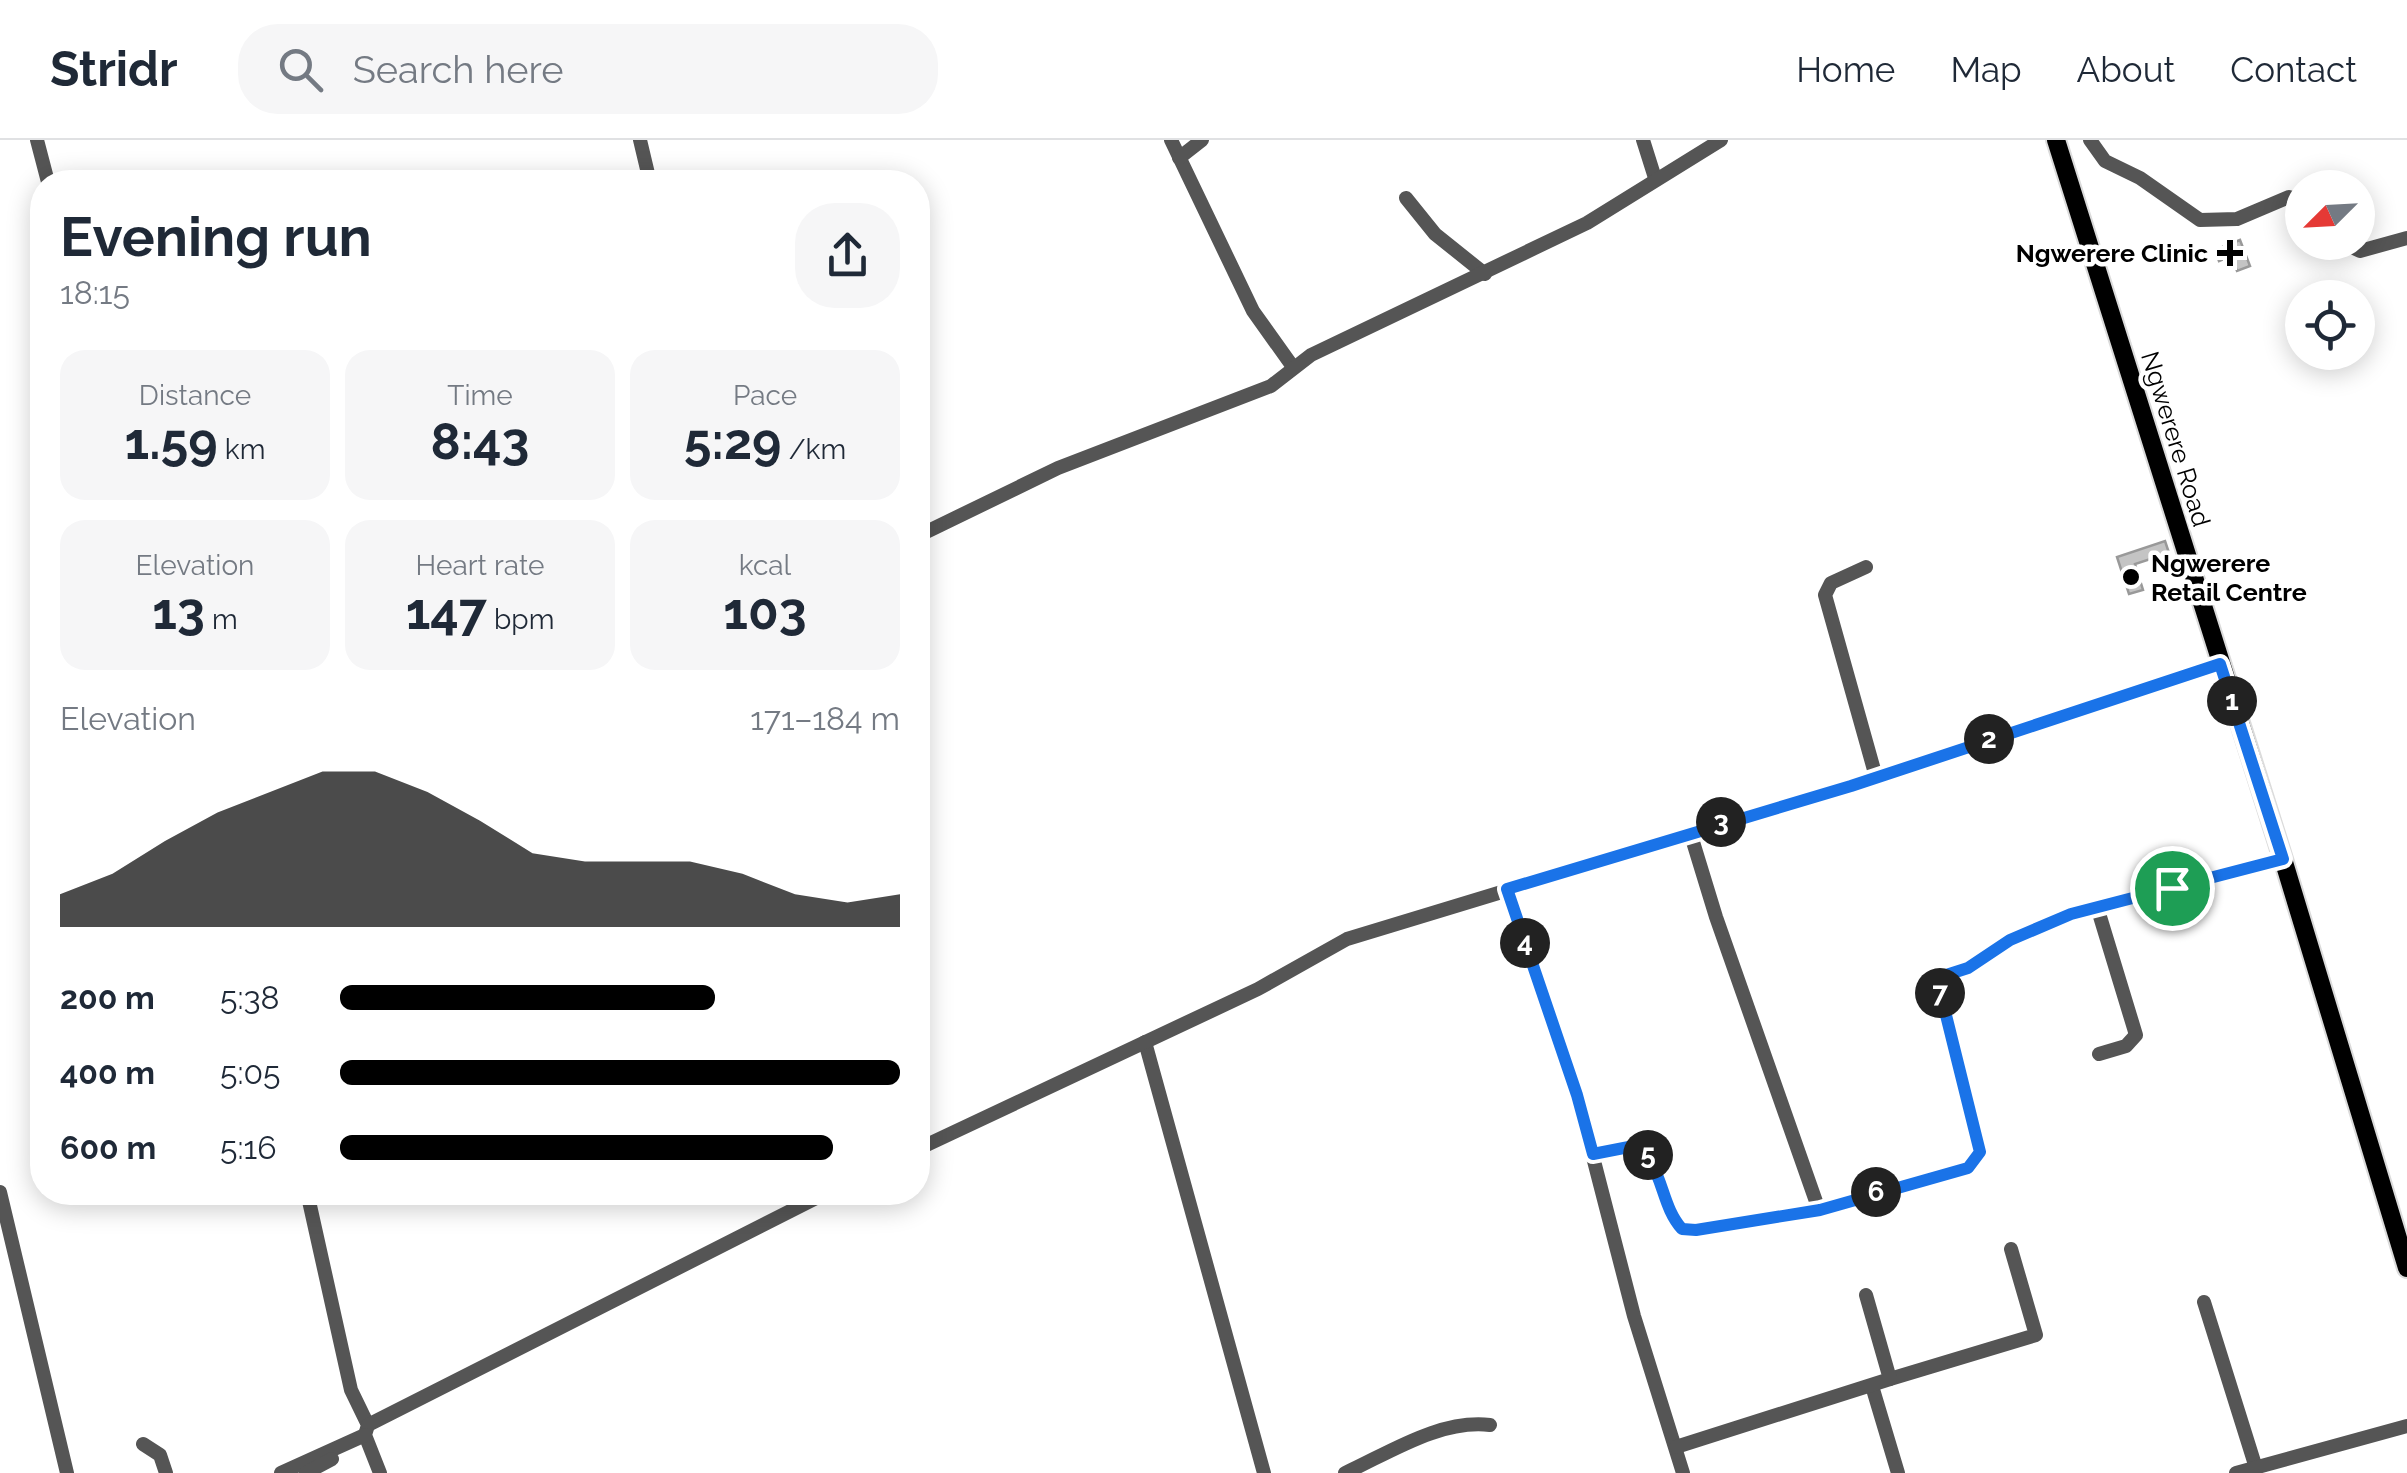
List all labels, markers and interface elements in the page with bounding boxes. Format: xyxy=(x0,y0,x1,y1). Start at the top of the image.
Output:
search box xyxy=(238,24,938,114)
text: Stridr xyxy=(50,41,178,97)
icon: search xyxy=(273,42,328,97)
text: Search here xyxy=(353,47,564,92)
text: Home xyxy=(1796,49,1895,90)
text: Map xyxy=(1950,49,2022,90)
text: About xyxy=(2077,49,2175,90)
text: Contact xyxy=(2230,49,2357,90)
north arrow xyxy=(2285,170,2375,260)
map controls xyxy=(2285,170,2375,370)
button: share xyxy=(795,203,900,308)
text: Evening run xyxy=(60,204,372,269)
place label: Ngwerere Clinic xyxy=(2016,238,2208,268)
marker: Ngwerere Clinic xyxy=(2217,240,2243,266)
text: 18:15 xyxy=(60,274,130,311)
button: locate xyxy=(2285,280,2375,370)
street label: Ngwerere Road xyxy=(2135,348,2217,530)
text: Distance xyxy=(139,379,251,412)
text: Time xyxy=(447,379,513,412)
text: Pace xyxy=(733,379,797,412)
text: 1.59 xyxy=(125,412,218,471)
text: 8:43 xyxy=(431,412,530,471)
text: 5:29 xyxy=(684,412,782,471)
text: km xyxy=(218,433,265,466)
text: /km xyxy=(782,433,846,466)
place label: Ngwerere Retail Centre xyxy=(2151,548,2307,607)
text: Elevation xyxy=(136,549,254,582)
text: Heart rate xyxy=(416,549,544,582)
text: kcal xyxy=(739,549,791,582)
marker: Ngwerere Retail Centre xyxy=(2120,566,2142,588)
text: 13 xyxy=(152,582,205,641)
text: 147 xyxy=(406,582,487,641)
text: 103 xyxy=(723,582,807,641)
text: m xyxy=(205,603,238,636)
text: bpm xyxy=(487,603,554,636)
pin: 1 xyxy=(2207,676,2257,726)
text: 1 xyxy=(2225,684,2239,717)
text: Elevation xyxy=(60,700,196,737)
text: 171–184 m xyxy=(750,700,900,737)
pin: 2 xyxy=(1964,714,2014,764)
text: 2 xyxy=(1981,722,1997,755)
pin: 3 xyxy=(1696,797,1746,847)
text: 3 xyxy=(1713,805,1729,838)
pin xyxy=(2130,846,2215,931)
icon: arrive xyxy=(2145,861,2200,916)
pin: 4 xyxy=(1500,918,1550,968)
text: 4 xyxy=(1517,926,1533,959)
pin: 7 xyxy=(1915,968,1965,1018)
text: 7 xyxy=(1932,976,1948,1009)
text: 200 m xyxy=(60,979,155,1016)
text: 5:38 xyxy=(220,979,280,1016)
text: 400 m xyxy=(60,1054,155,1091)
text: 5:05 xyxy=(220,1054,280,1091)
text: 600 m xyxy=(60,1129,156,1166)
text: 5:16 xyxy=(220,1129,276,1166)
pin: 5 xyxy=(1623,1130,1673,1180)
text: 5 xyxy=(1640,1138,1656,1171)
pin: 6 xyxy=(1851,1167,1901,1217)
text: 6 xyxy=(1868,1175,1885,1208)

